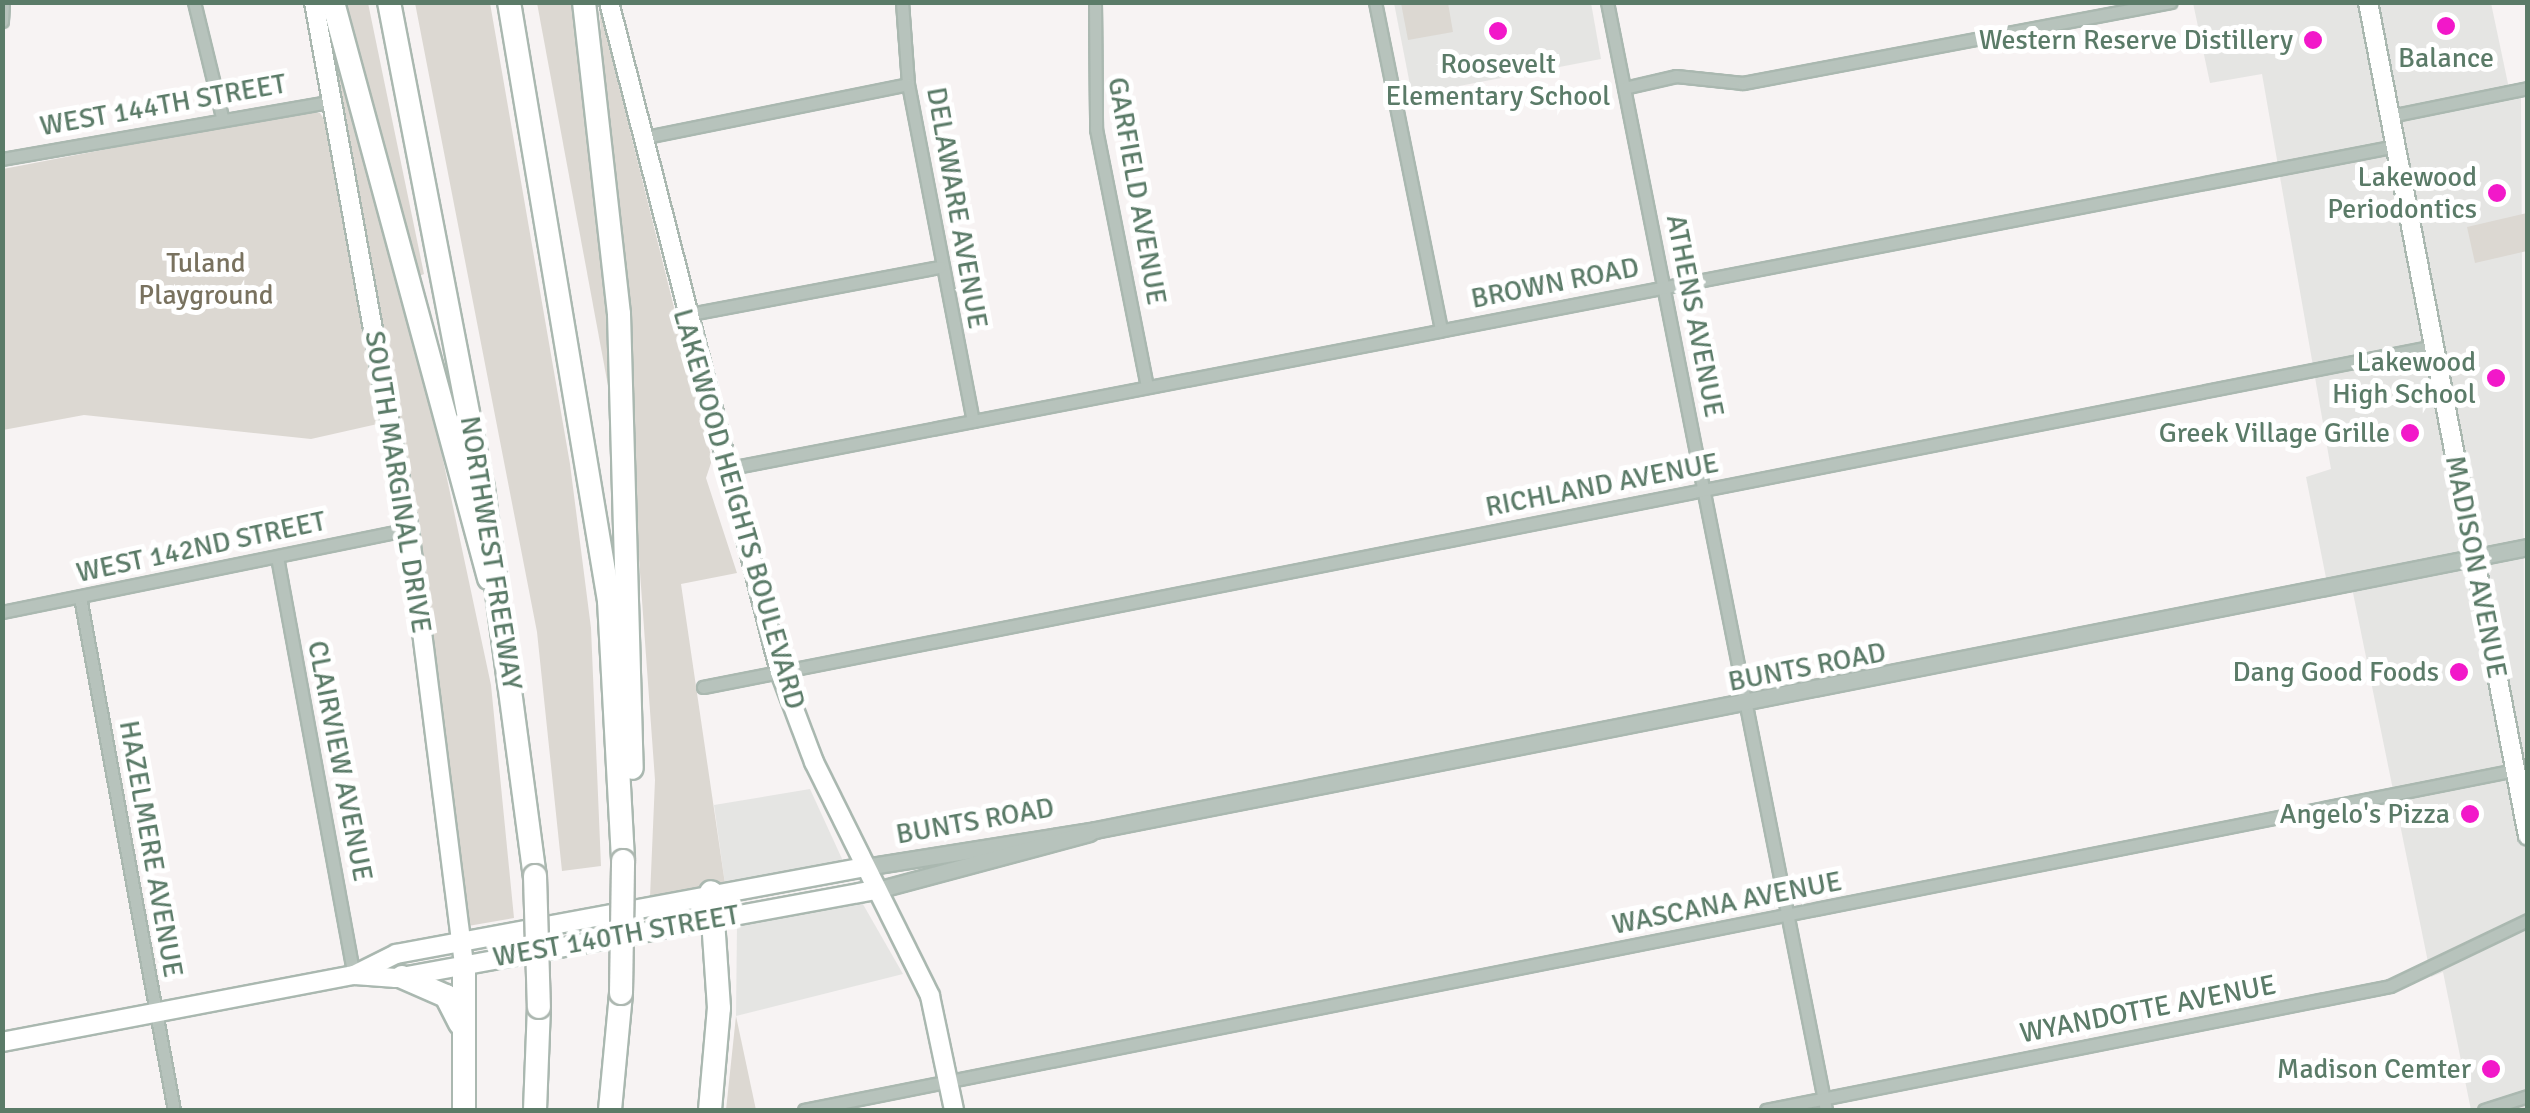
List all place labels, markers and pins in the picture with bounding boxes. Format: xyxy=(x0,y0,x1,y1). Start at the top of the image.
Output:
marker: Balance xyxy=(2435,15,2457,37)
marker: Roosevelt Elementary School xyxy=(1487,20,1509,42)
place label: Western Reserve Distillery xyxy=(1979,23,2293,57)
marker: Western Reserve Distillery xyxy=(2302,29,2324,51)
place label: Balance xyxy=(2398,41,2494,75)
place label: Roosevelt Elementary School xyxy=(1385,47,1611,113)
place label: Lakewood Periodontics xyxy=(2327,160,2477,226)
marker: Lakewood Periodontics xyxy=(2486,182,2508,204)
place label: Lakewood High School xyxy=(2332,345,2476,411)
marker: Lakewood High School xyxy=(2485,367,2507,389)
place label: Greek Village Grille xyxy=(2159,416,2390,450)
marker: Greek Village Grille xyxy=(2399,422,2421,444)
place label: Dang Good Foods xyxy=(2233,655,2439,689)
marker: Dang Good Foods xyxy=(2448,661,2470,683)
place label: Angelo's Pizza xyxy=(2279,797,2450,831)
marker: Angelo's Pizza xyxy=(2459,803,2481,825)
place label: Madison Cemter xyxy=(2277,1052,2471,1086)
marker: Madison Cemter xyxy=(2480,1058,2502,1080)

